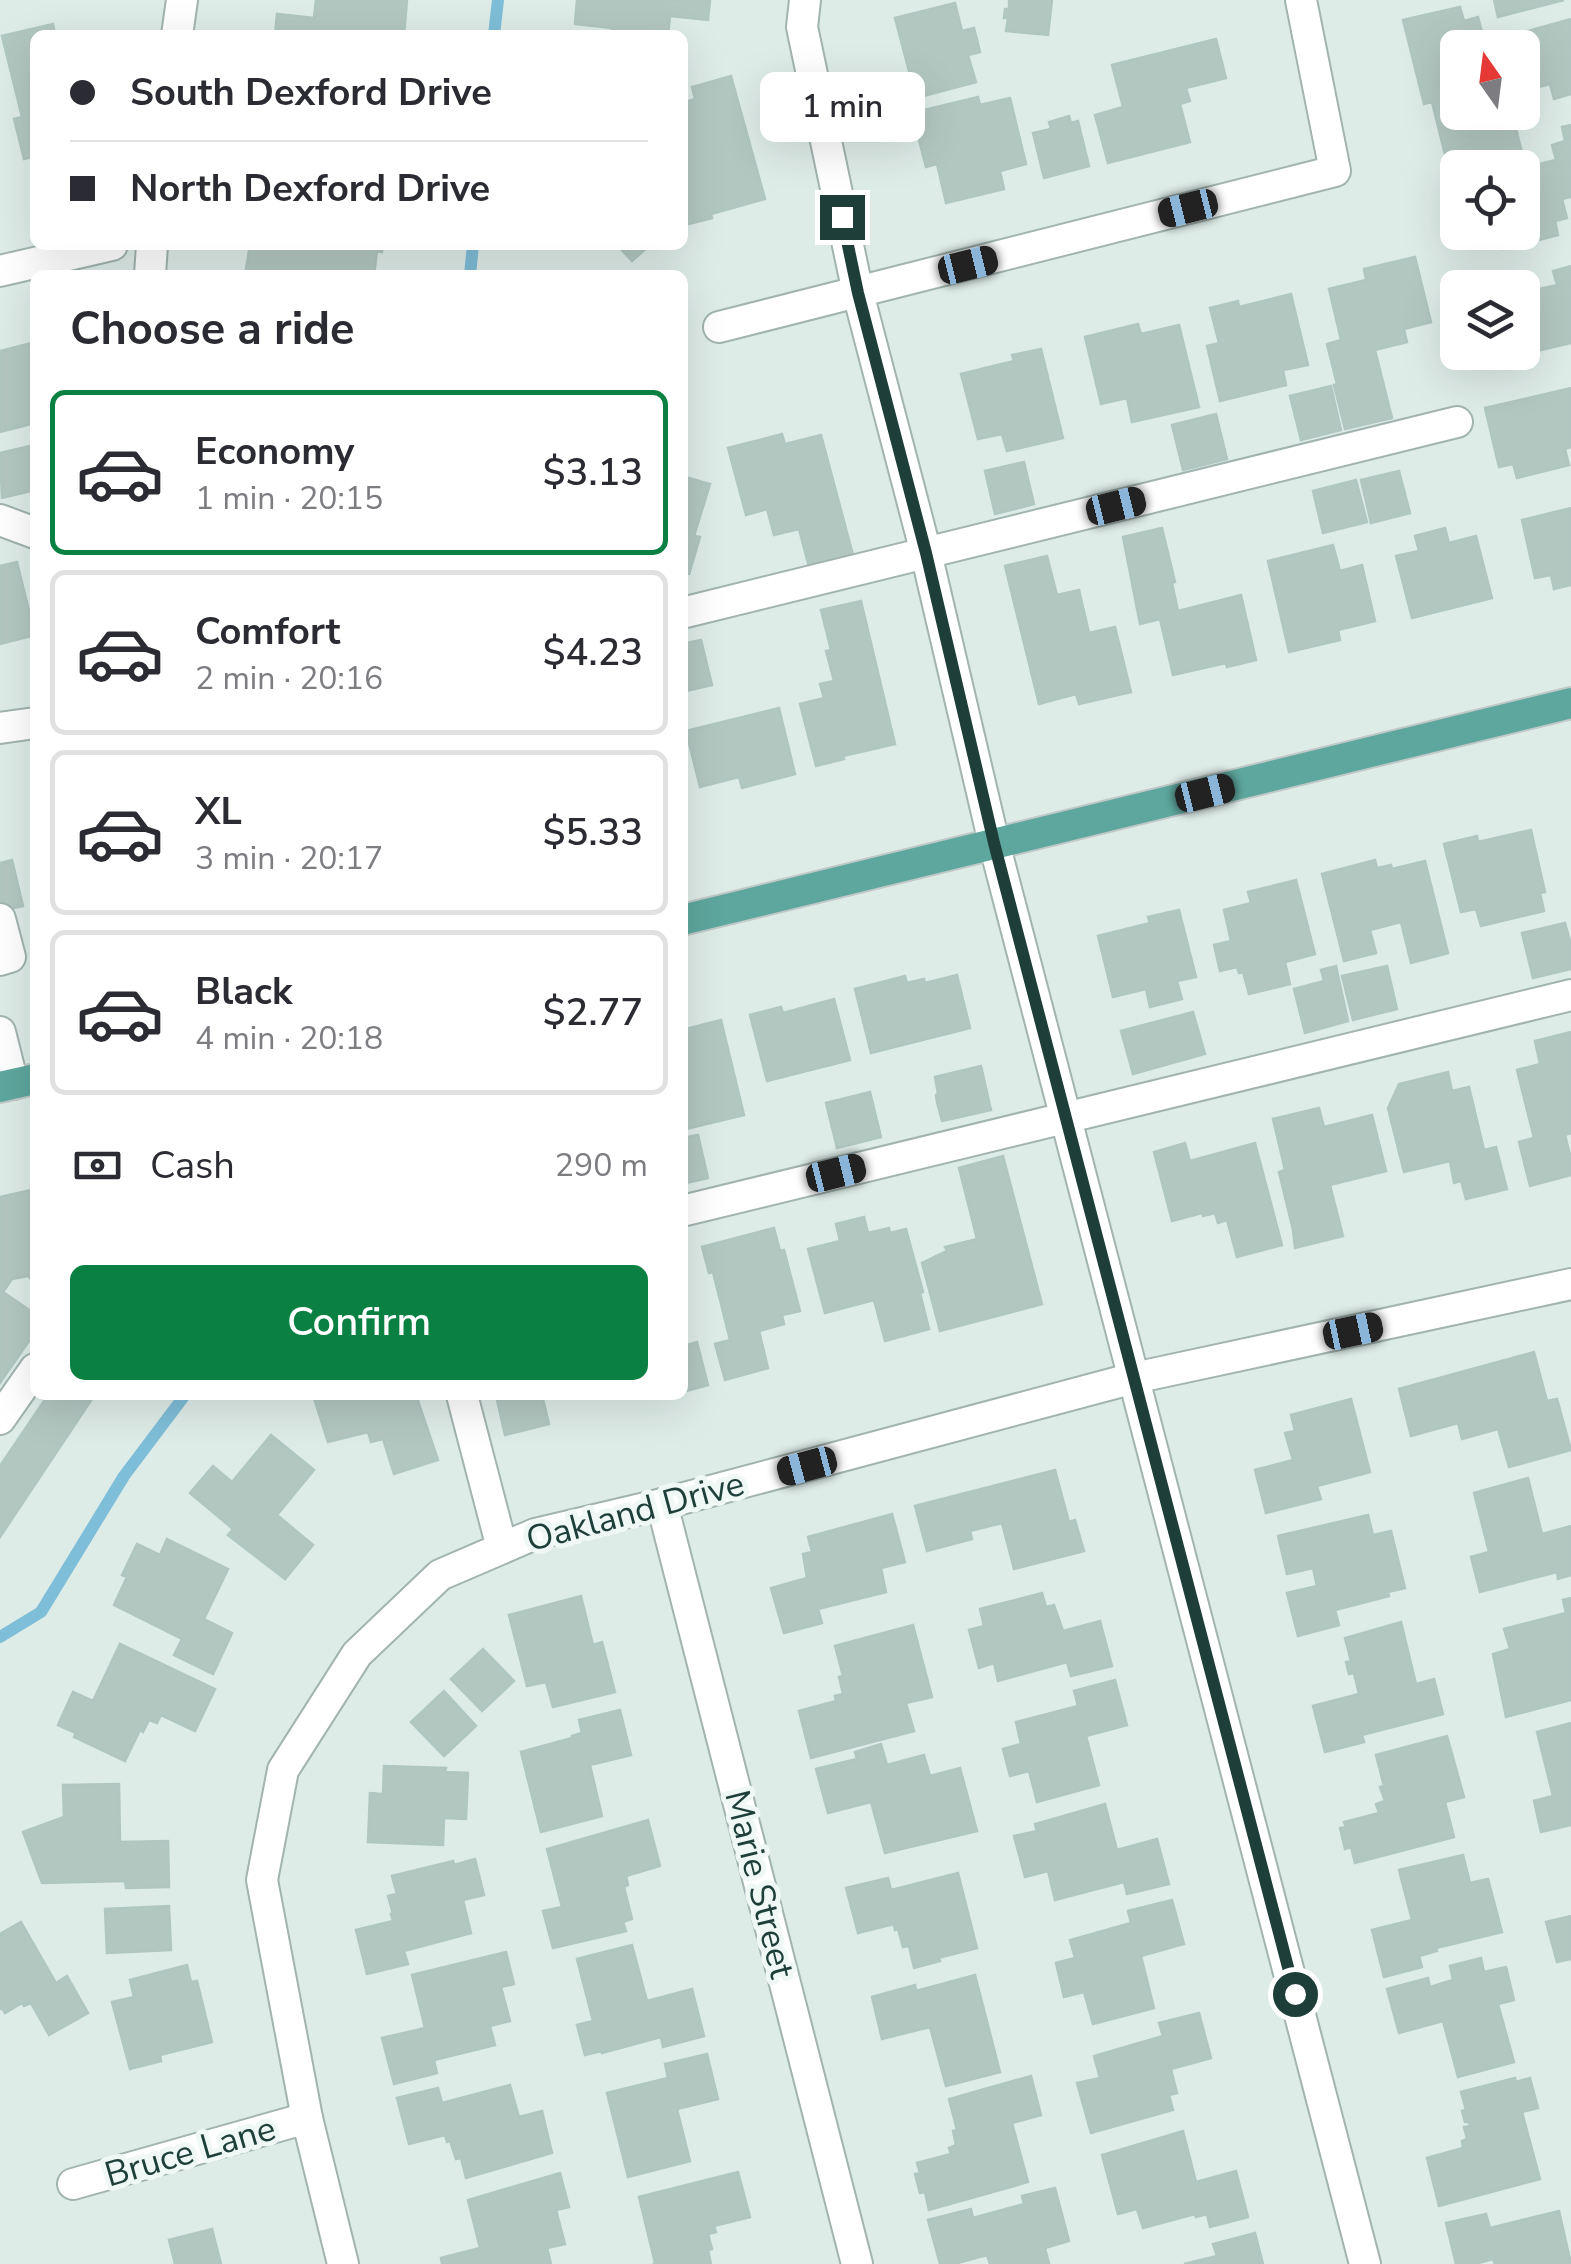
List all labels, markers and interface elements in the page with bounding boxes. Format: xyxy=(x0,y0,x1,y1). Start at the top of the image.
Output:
north arrow xyxy=(1440,30,1540,130)
map controls xyxy=(1440,30,1540,370)
text: South Dexford Drive xyxy=(130,67,492,118)
callout: 1 min xyxy=(760,72,924,142)
text: 1 min xyxy=(802,85,883,128)
button: locate xyxy=(1440,150,1540,250)
text: North Dexford Drive xyxy=(130,163,490,214)
car xyxy=(1155,186,1221,230)
route end xyxy=(820,195,865,240)
car xyxy=(935,243,1001,287)
button: layers xyxy=(1440,270,1540,370)
text: Choose a ride xyxy=(70,299,355,360)
text: Economy xyxy=(195,426,354,477)
icon: car xyxy=(75,428,165,518)
text: $3.13 xyxy=(543,447,643,498)
text: 1 min · 20:15 xyxy=(195,477,383,520)
car xyxy=(1083,484,1149,528)
text: Comfort xyxy=(195,606,340,657)
icon: car xyxy=(75,608,165,698)
text: $4.23 xyxy=(543,627,643,678)
text: 2 min · 20:16 xyxy=(195,657,383,700)
car xyxy=(1172,771,1238,815)
text: XL xyxy=(195,786,242,837)
icon: car xyxy=(75,788,165,878)
text: $5.33 xyxy=(543,807,643,858)
text: 3 min · 20:17 xyxy=(195,837,383,880)
text: Black xyxy=(195,966,292,1017)
icon: car xyxy=(75,968,165,1058)
text: $2.77 xyxy=(543,987,643,1038)
text: 4 min · 20:18 xyxy=(195,1017,383,1060)
icon: cash xyxy=(70,1138,125,1193)
text: Cash xyxy=(150,1140,235,1191)
text: 290 m xyxy=(555,1144,648,1187)
car xyxy=(803,1151,869,1195)
button: Confirm xyxy=(70,1265,648,1380)
car xyxy=(1321,1310,1385,1352)
car xyxy=(774,1444,840,1488)
street label: Oakland Drive xyxy=(521,1460,749,1563)
street label: Marie Street xyxy=(713,1785,806,1984)
route start xyxy=(1273,1972,1318,2017)
street label: Bruce Lane xyxy=(99,2105,281,2198)

